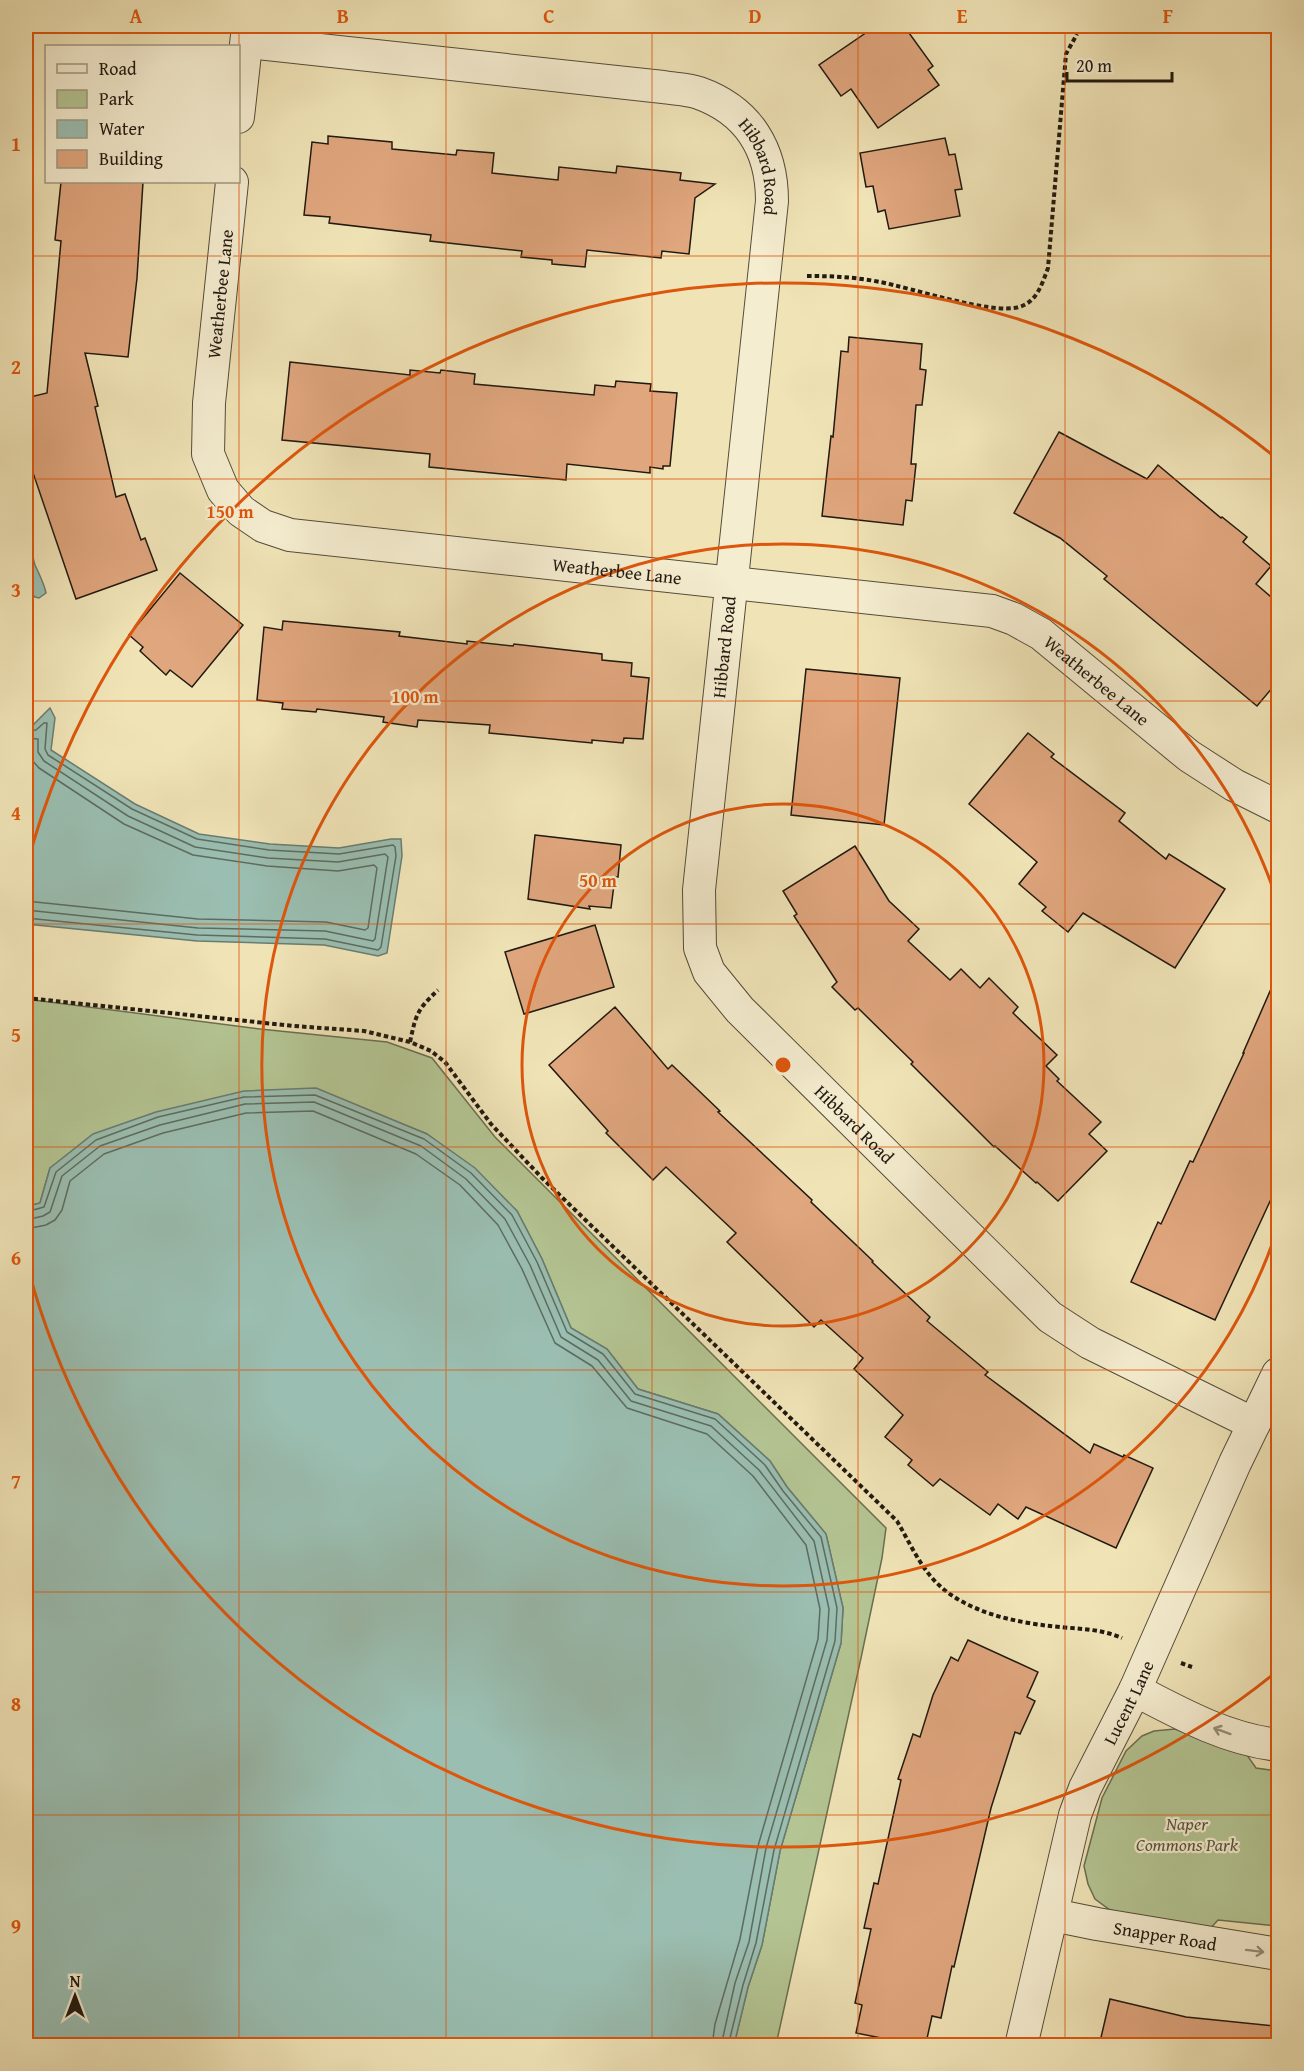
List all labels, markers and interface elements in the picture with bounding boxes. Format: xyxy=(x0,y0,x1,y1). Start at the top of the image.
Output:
text: A xyxy=(130,1,143,30)
text: B xyxy=(337,1,349,30)
text: C xyxy=(543,1,555,30)
text: D xyxy=(748,1,762,30)
text: E xyxy=(957,1,968,30)
text: F xyxy=(1163,1,1173,30)
legend xyxy=(45,45,240,183)
scale bar xyxy=(1067,45,1172,83)
text: 20 m xyxy=(1076,52,1112,79)
text: Road xyxy=(99,55,137,82)
text: Park xyxy=(99,85,135,112)
street label: Hibbard Road xyxy=(732,111,786,217)
text: Water xyxy=(99,115,145,142)
text: 1 xyxy=(11,129,21,158)
text: Building xyxy=(99,145,163,172)
street label: Weatherbee Lane xyxy=(200,228,240,360)
text: 2 xyxy=(11,352,21,381)
text: 150 m xyxy=(206,498,254,525)
street label: Weatherbee Lane xyxy=(551,550,683,591)
text: 3 xyxy=(11,575,21,604)
street label: Hibbard Road xyxy=(705,594,743,699)
street label: Weatherbee Lane xyxy=(1038,628,1156,732)
text: 100 m xyxy=(391,683,439,710)
text: 4 xyxy=(11,798,21,827)
text: 50 m xyxy=(579,867,618,894)
text: 5 xyxy=(11,1020,21,1049)
centre of rings xyxy=(773,1055,793,1075)
street label: Hibbard Road xyxy=(809,1078,901,1170)
text: 6 xyxy=(11,1243,21,1272)
text: 7 xyxy=(11,1466,21,1495)
street label: Lucent Lane xyxy=(1096,1656,1160,1749)
text: 8 xyxy=(11,1689,21,1718)
one-way arrow xyxy=(1213,1725,1232,1736)
park label: Naper Commons Park xyxy=(1136,1810,1239,1858)
text: 9 xyxy=(11,1911,21,1940)
street label: Snapper Road xyxy=(1111,1913,1219,1957)
one-way arrow xyxy=(1245,1946,1265,1957)
north arrow xyxy=(45,1966,105,2026)
text: N xyxy=(70,1969,81,1993)

